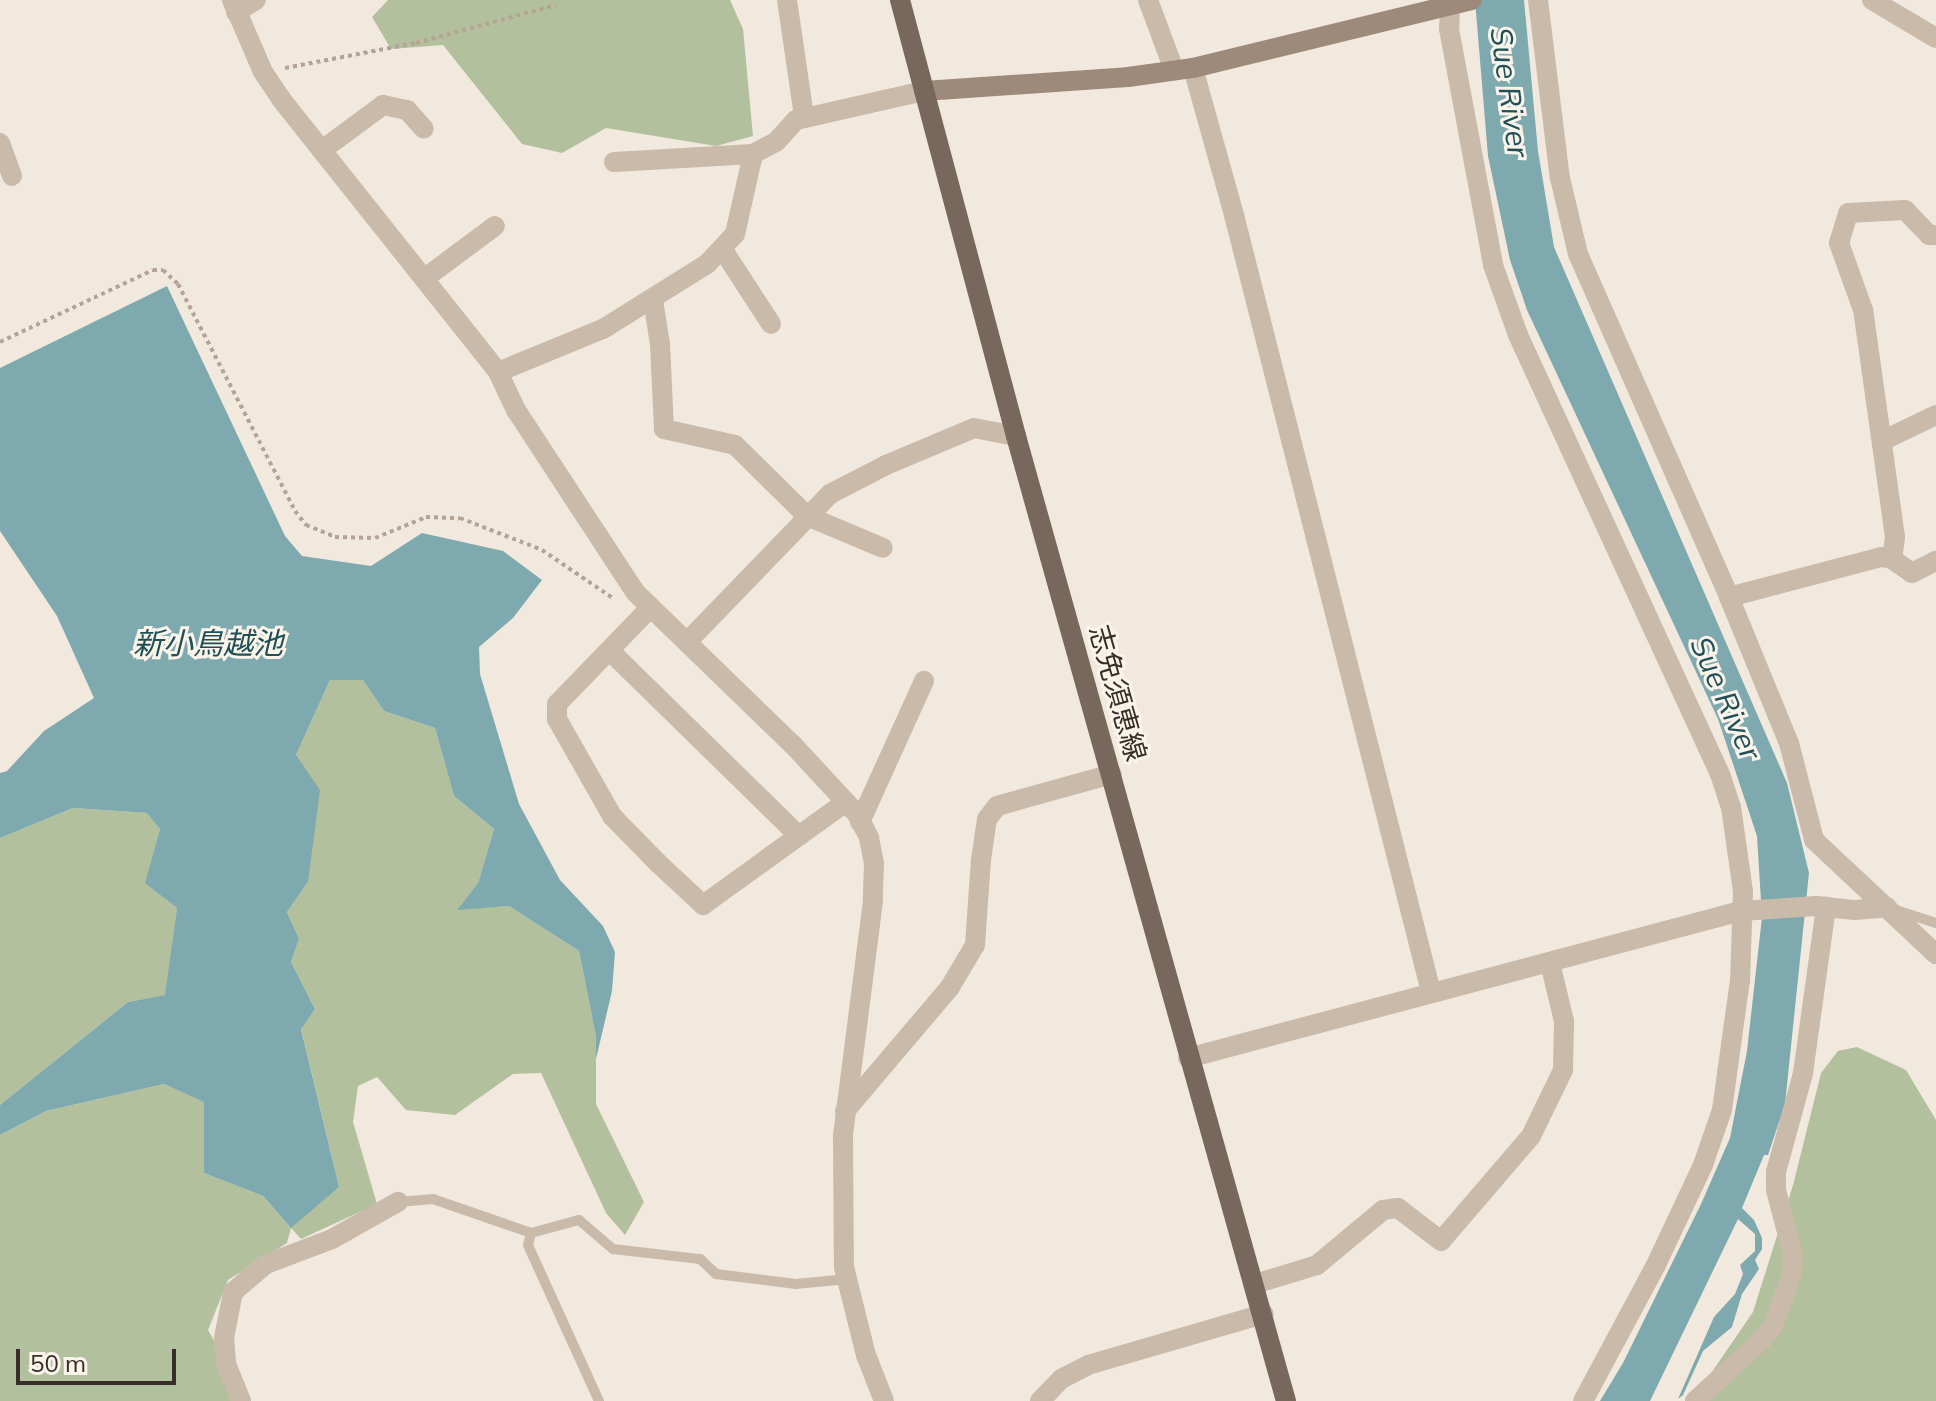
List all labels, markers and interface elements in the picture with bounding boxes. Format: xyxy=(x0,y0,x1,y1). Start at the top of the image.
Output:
water label: Sue River xyxy=(1483,25,1537,159)
street label: 志免須恵線 xyxy=(1083,621,1153,765)
water label: 新小鳥越池 xyxy=(133,625,283,661)
water label: Sue River xyxy=(1683,631,1769,765)
scale bar xyxy=(20,1333,180,1383)
text: 50 m xyxy=(30,1348,86,1378)

